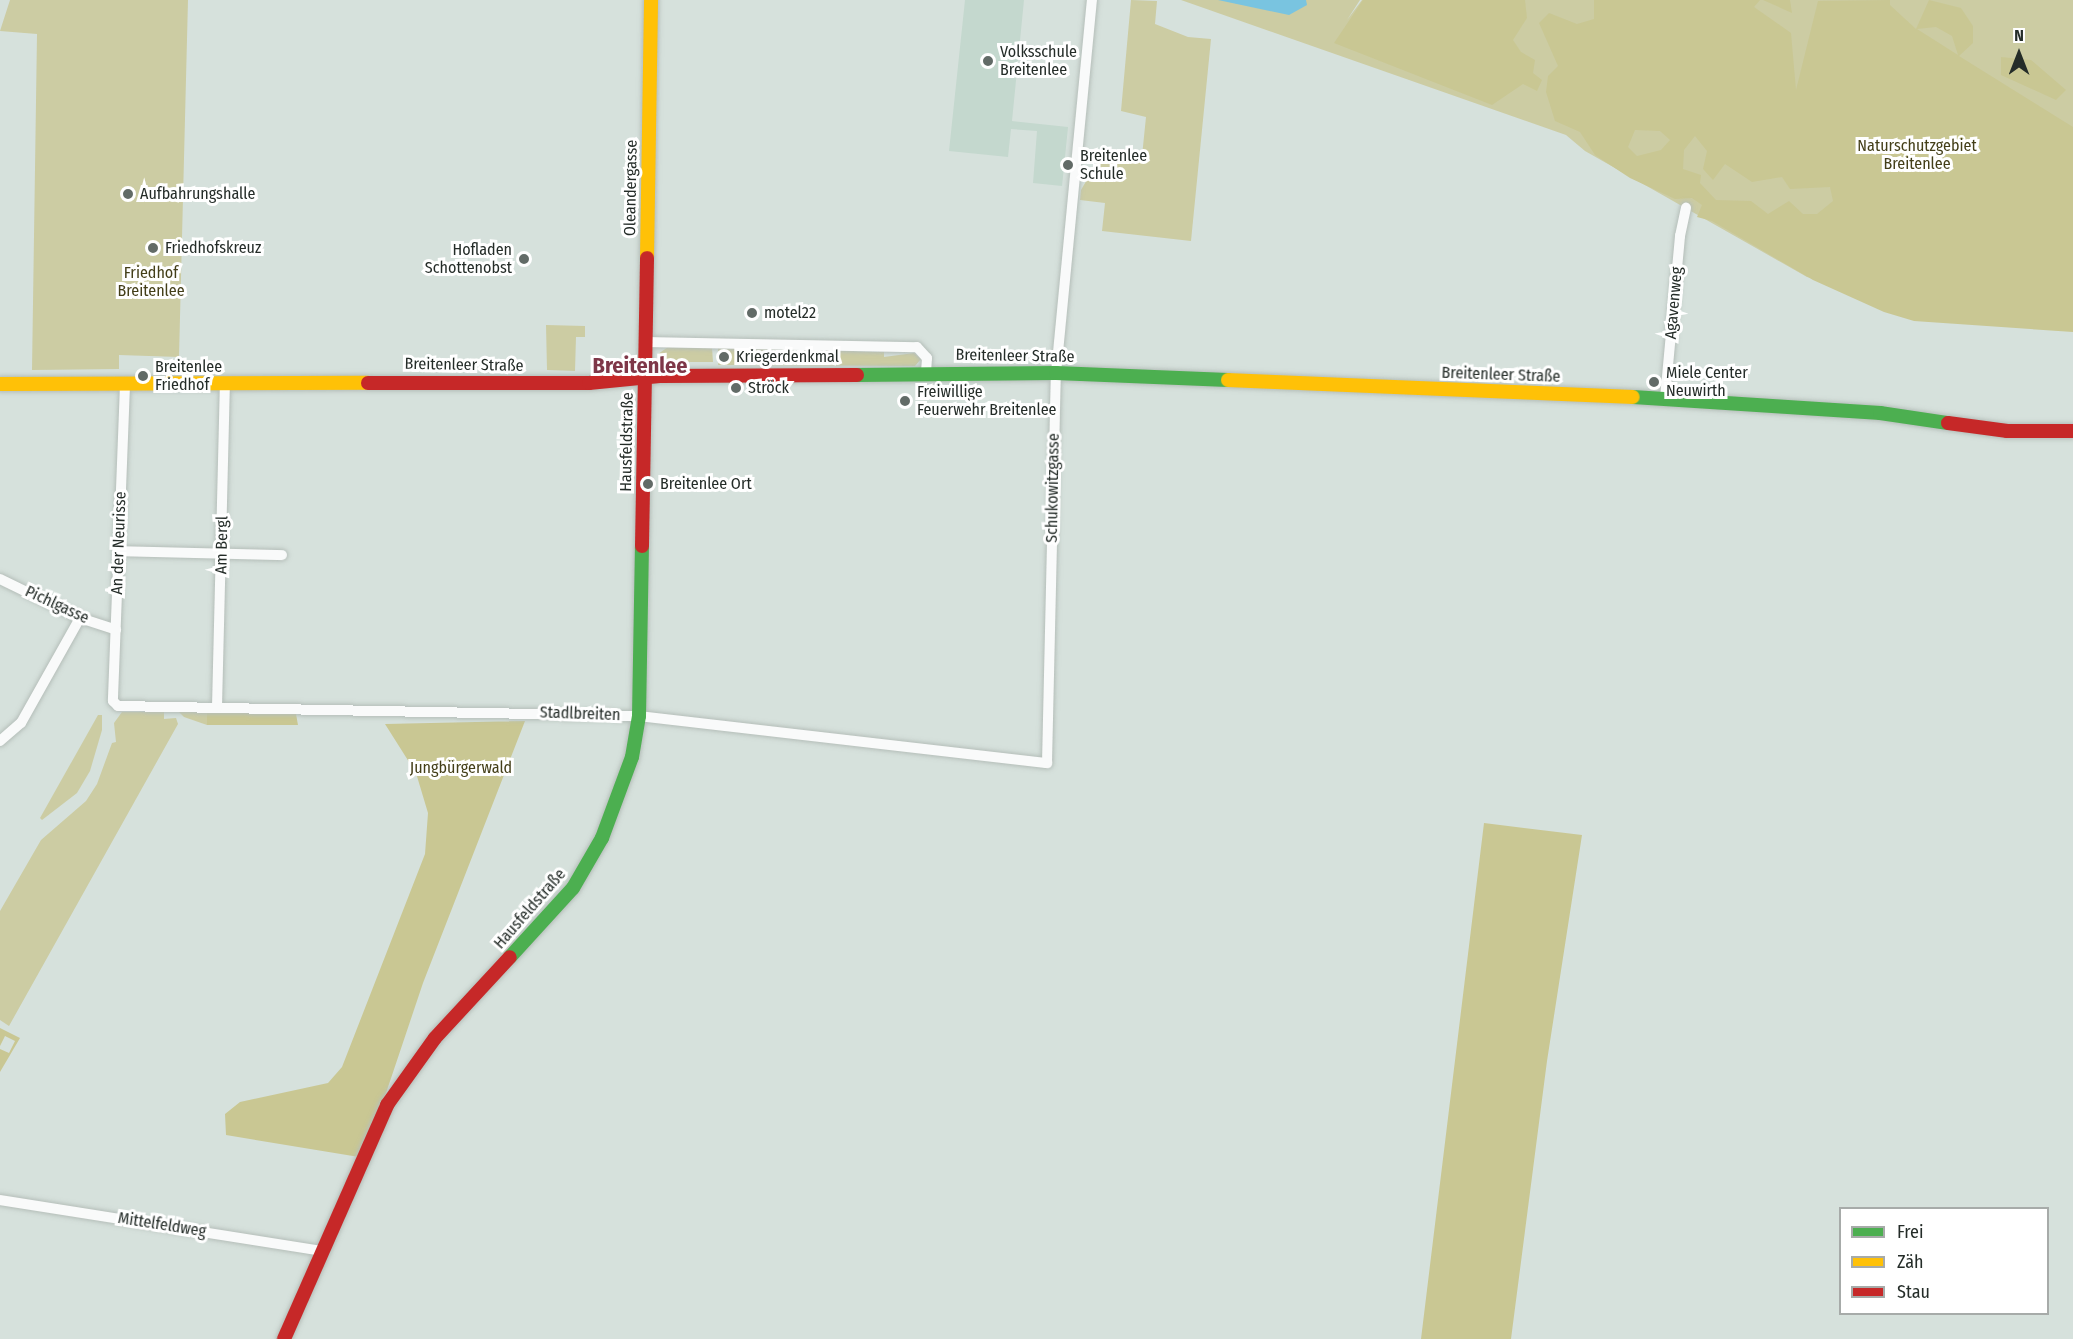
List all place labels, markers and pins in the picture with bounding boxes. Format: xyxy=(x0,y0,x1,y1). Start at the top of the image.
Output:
place label: Volksschule Breitenlee xyxy=(1000,42,1077,80)
marker: Volksschule Breitenlee xyxy=(981,54,995,68)
place label: Breitenlee Schule xyxy=(1080,146,1147,184)
marker: Breitenlee Schule xyxy=(1061,158,1075,172)
place label: Aufbahrungshalle xyxy=(140,184,255,204)
marker: Aufbahrungshalle xyxy=(121,187,135,201)
place label: Friedhofskreuz xyxy=(165,238,261,258)
place label: Hofladen Schottenobst xyxy=(425,240,512,278)
marker: Friedhofskreuz xyxy=(146,241,160,255)
marker: Hofladen Schottenobst xyxy=(517,252,531,266)
place label: motel22 xyxy=(764,303,816,323)
marker: motel22 xyxy=(745,306,759,320)
place label: Kriegerdenkmal xyxy=(736,347,839,367)
marker: Kriegerdenkmal xyxy=(717,350,731,364)
place label: Breitenlee Friedhof xyxy=(155,357,222,395)
place label: Miele Center Neuwirth xyxy=(1666,363,1748,401)
marker: Breitenlee Friedhof xyxy=(136,369,150,383)
marker: Miele Center Neuwirth xyxy=(1647,375,1661,389)
place label: Ströck xyxy=(748,378,789,398)
marker: Ströck xyxy=(729,381,743,395)
place label: Freiwillige Feuerwehr Breitenlee xyxy=(917,382,1056,420)
marker: Freiwillige Feuerwehr Breitenlee xyxy=(898,394,912,408)
place label: Breitenlee Ort xyxy=(660,474,752,494)
marker: Breitenlee Ort xyxy=(641,477,655,491)

